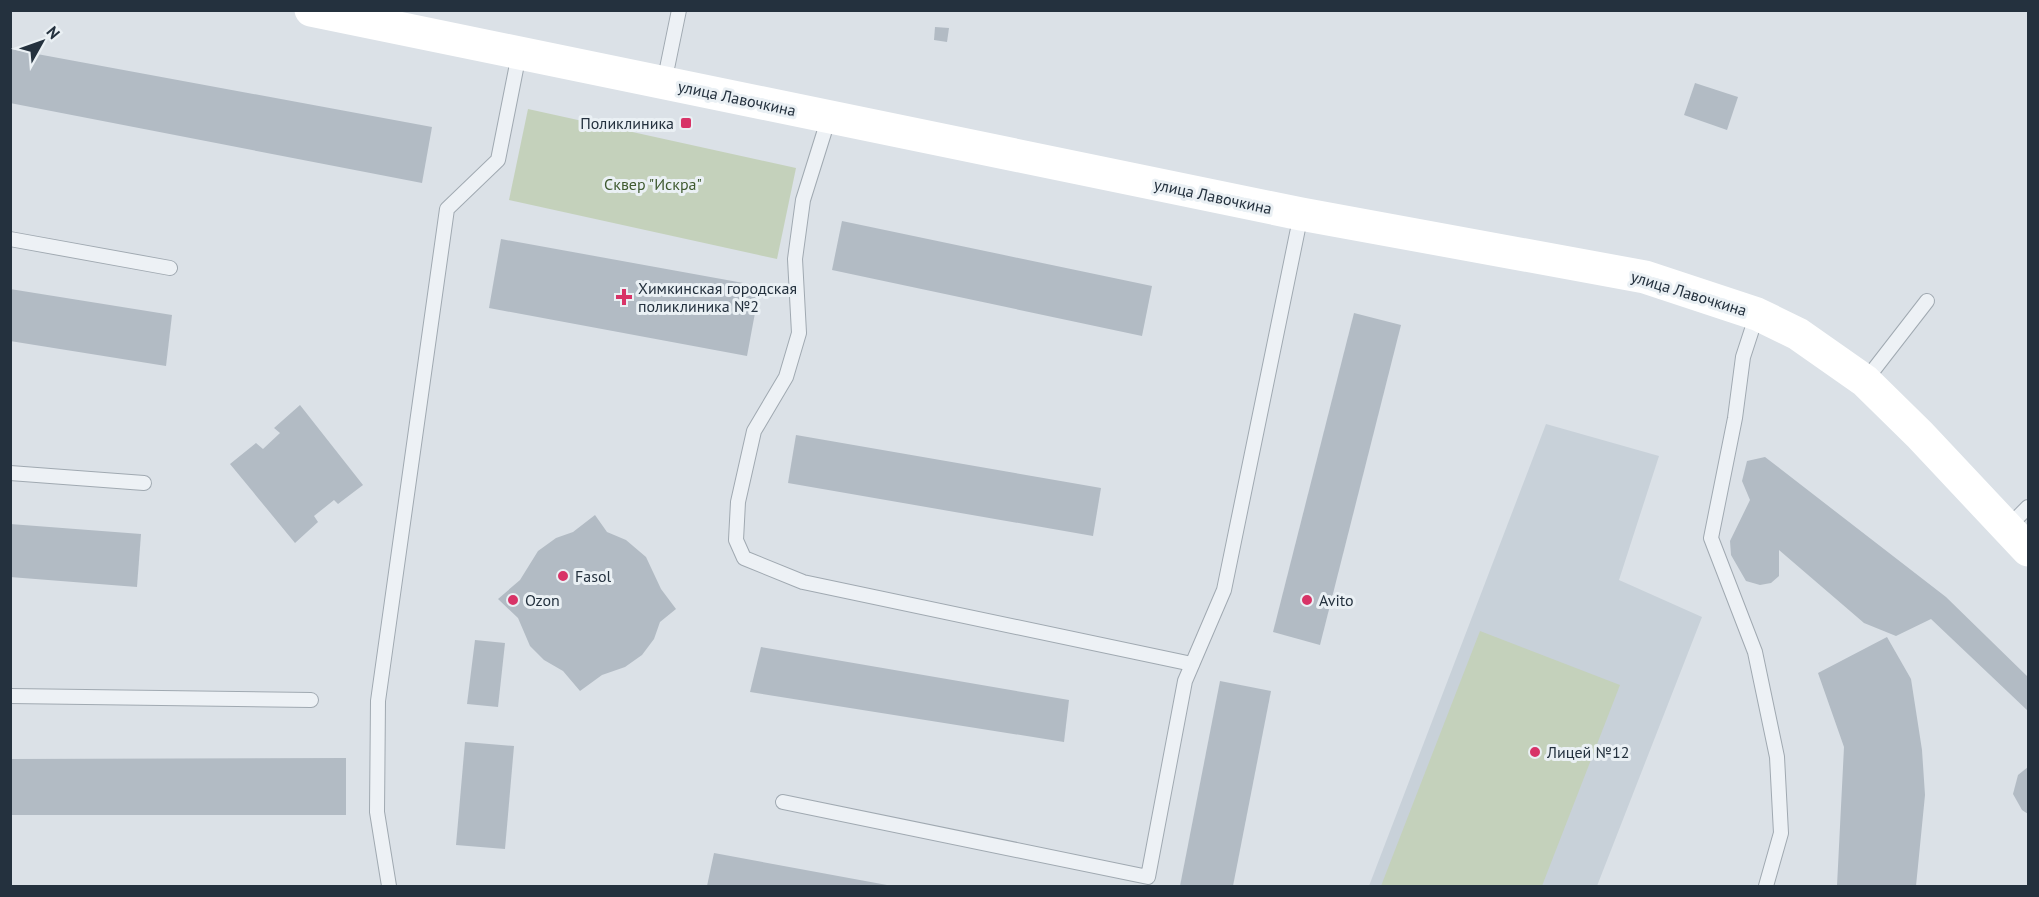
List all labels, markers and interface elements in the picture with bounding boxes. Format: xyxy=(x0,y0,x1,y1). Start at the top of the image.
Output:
north arrow xyxy=(12,12,72,72)
text: N xyxy=(42,22,65,43)
street label: улица Лавочкина xyxy=(676,76,798,120)
place label: Поликлиника xyxy=(580,113,674,133)
marker: Поликлиника xyxy=(679,116,693,130)
park label: Сквер "Искра" xyxy=(604,174,702,194)
street label: улица Лавочкина xyxy=(1152,174,1274,218)
street label: улица Лавочкина xyxy=(1629,266,1749,320)
place label: Химкинская городская поликлиника №2 xyxy=(638,278,797,316)
marker: Химкинская городская поликлиника №2 xyxy=(615,288,633,306)
place label: Fasol xyxy=(575,566,612,586)
marker: Fasol xyxy=(556,569,570,583)
place label: Ozon xyxy=(525,590,560,610)
place label: Avito xyxy=(1319,590,1354,610)
marker: Ozon xyxy=(506,593,520,607)
marker: Avito xyxy=(1300,593,1314,607)
place label: Лицей №12 xyxy=(1546,742,1629,762)
marker: Лицей №12 xyxy=(1528,745,1542,759)

